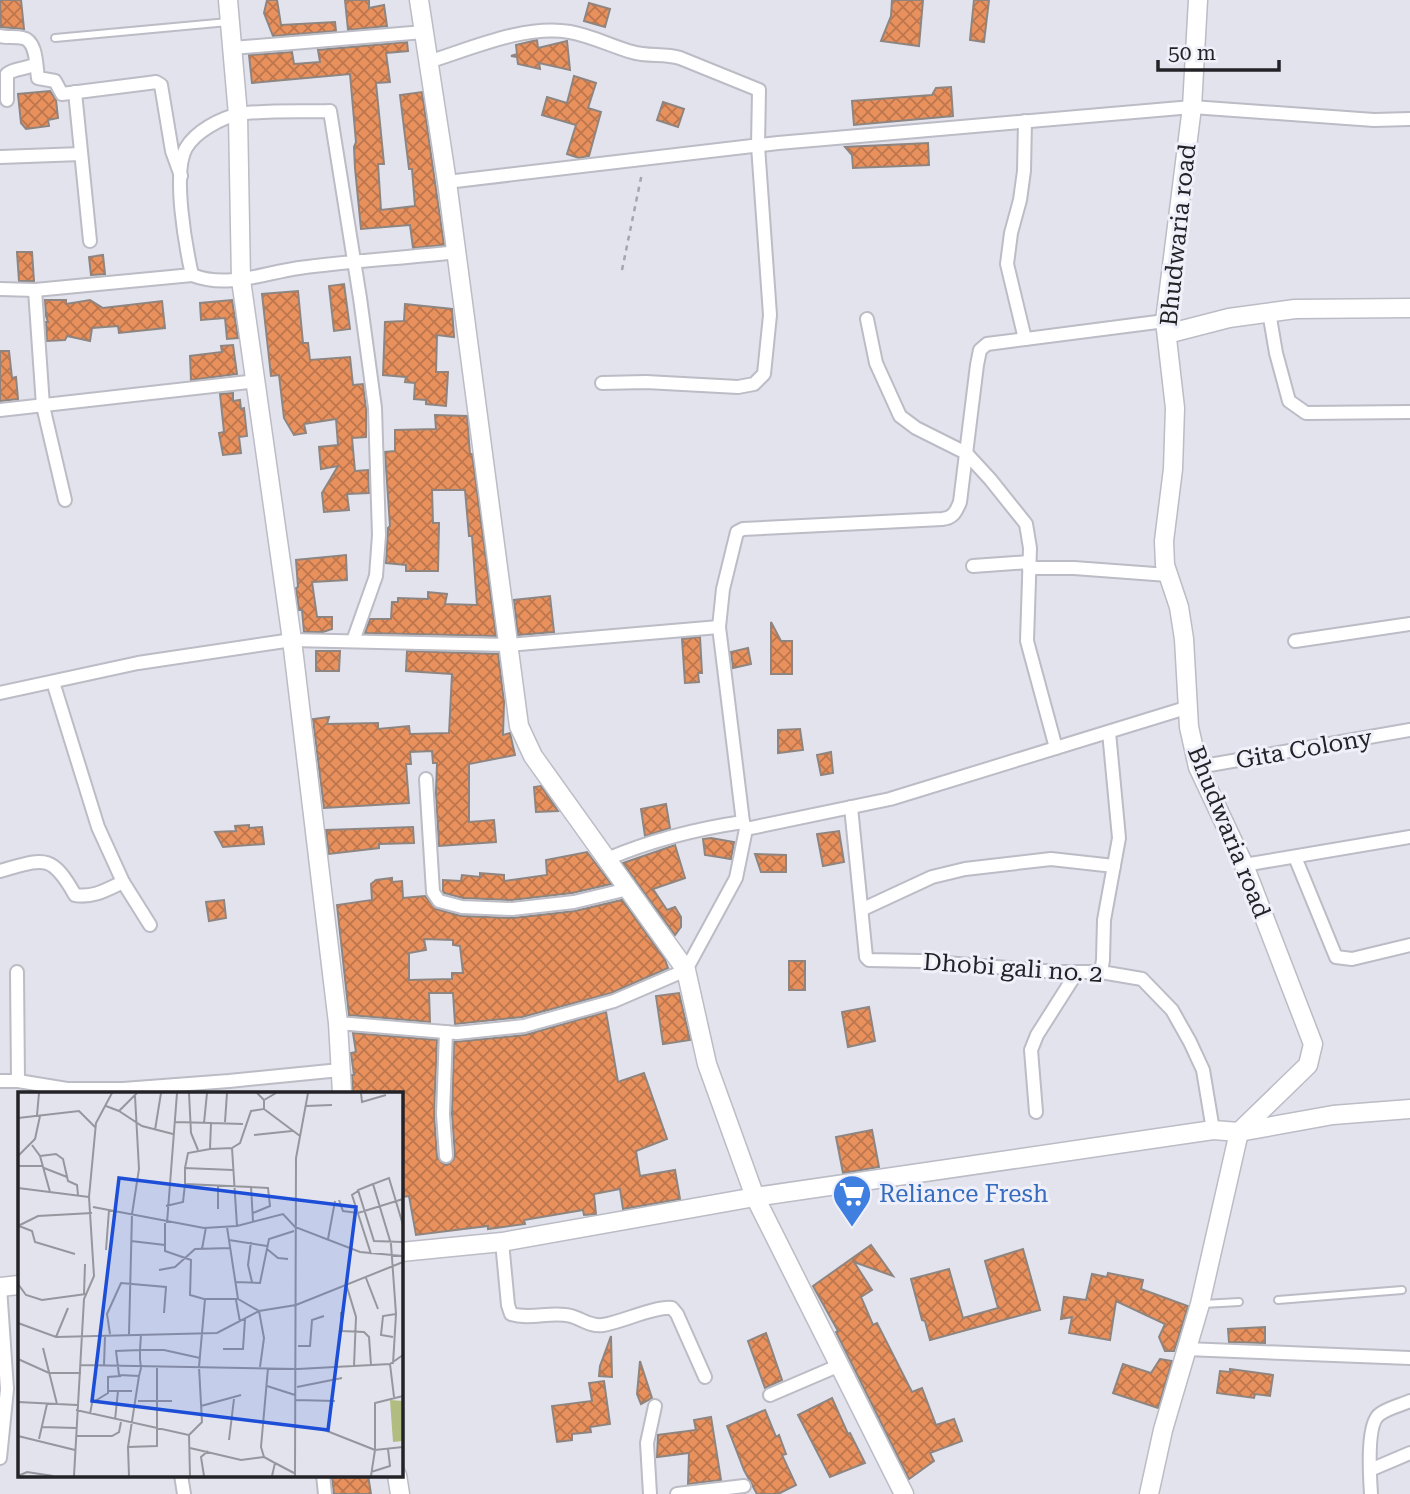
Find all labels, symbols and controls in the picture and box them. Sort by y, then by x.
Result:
scale bar [1158,28,1279,72]
text: 50 m [1168,41,1216,65]
street label: Bhudwaria road [1155,143,1201,327]
street label: Gita Colony [1234,723,1375,775]
street label: Bhudwaria road [1182,742,1276,922]
street label: Dhobi gali no. 2 [922,948,1104,988]
inset map [18,1092,402,1476]
supermarket icon: Reliance Fresh [831,1173,873,1228]
place label: Reliance Fresh [879,1180,1048,1208]

